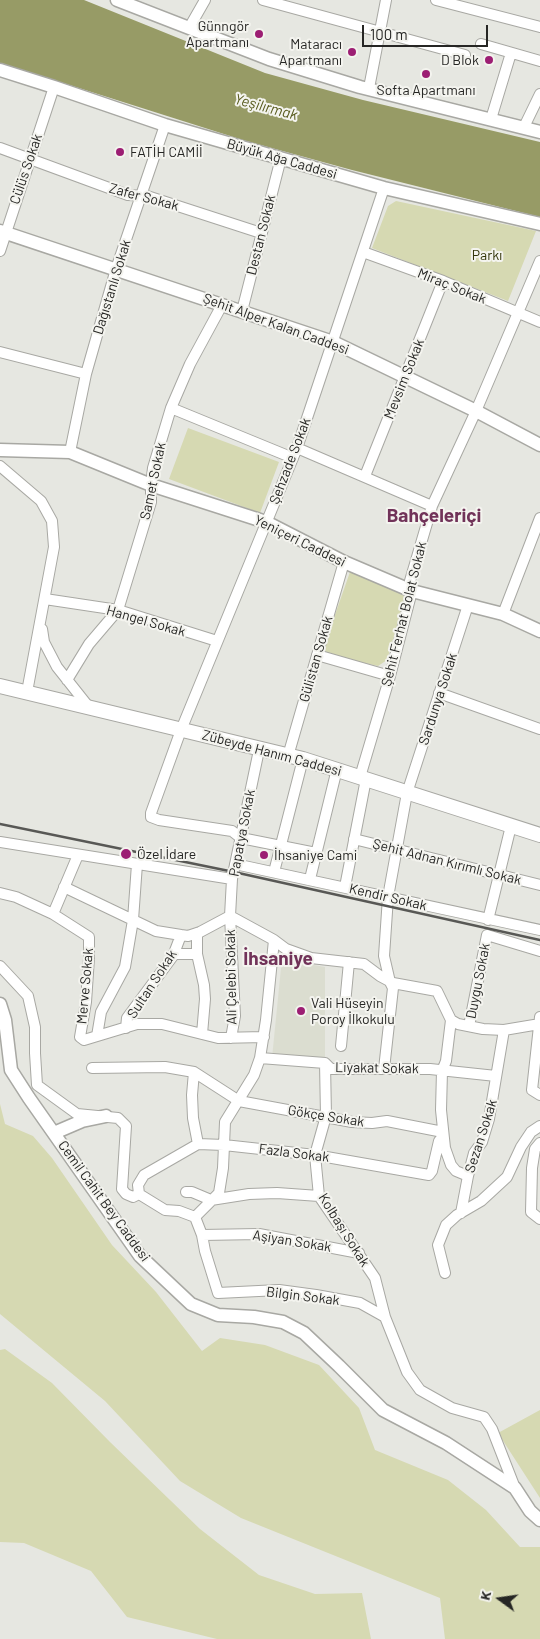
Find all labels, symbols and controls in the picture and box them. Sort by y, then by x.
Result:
scale bar [365,15,491,47]
place label: Günngör Apartmanı [186,18,249,50]
text: 100 m [370,25,408,43]
marker: Günngör Apartmanı [253,28,265,40]
place label: Mataracı Apartmanı [279,36,342,68]
marker: Mataracı Apartmanı [346,46,358,58]
place label: D Blok [441,52,479,68]
marker: D Blok [483,54,495,66]
marker: Softa Apartmanı [420,68,432,80]
place label: Softa Apartmanı [377,82,475,98]
water label: Yeşilırmak [232,90,300,124]
street label: Cülüs Sokak [6,132,46,206]
street label: Büyük Ağa Caddesi [225,135,339,183]
place label: FATİH CAMİİ [130,144,203,160]
marker: FATİH CAMİİ [114,146,126,158]
street label: Zafer Sokak [107,180,181,214]
street label: Destan Sokak [243,193,279,277]
street label: Dağıstanlı Sokak [90,237,134,337]
park label: Parkı [472,247,502,263]
street label: Miraç Sokak [415,265,489,307]
street label: Şehit Alper Kalan Caddesi [201,290,351,358]
street label: Mevsim Sokak [380,336,428,422]
street label: Şehzade Sokak [266,415,314,507]
street label: Samet Sokak [137,441,169,521]
district label: Bahçeleriçi [387,505,481,527]
street label: Yeniçeri Caddesi [251,511,349,571]
street label: Şehit Ferhat Bolat Sokak [378,540,430,688]
street label: Hangel Sokak [104,602,188,640]
street label: Gülistan Sokak [296,614,336,704]
street label: Sardunya Sokak [415,651,461,747]
street label: Zübeyde Hanım Caddesi [200,726,344,780]
street label: Papatya Sokak [225,788,259,878]
street label: Şehit Adnan Kırımlı Sokak [371,835,523,889]
place label: Özel İdare [137,846,196,862]
marker: Özel İdare [119,847,133,861]
place label: İhsaniye Cami [274,847,357,863]
marker: İhsaniye Cami [258,849,270,861]
street label: Kendir Sokak [348,880,428,914]
street label: Ali Çelebi Sokak [222,929,240,1025]
street label: Duygu Sokak [462,942,494,1020]
street label: Merve Sokak [73,947,97,1025]
street label: Sultan Sokak [124,947,180,1021]
district label: İhsaniye [243,948,313,970]
place label: Vali Hüseyin Poroy İlkokulu [311,995,395,1028]
marker: Vali Hüseyin Poroy İlkokulu [295,1005,307,1017]
street label: Liyakat Sokak [335,1059,419,1077]
street label: Sezan Sokak [461,1097,501,1175]
street label: Gökçe Sokak [287,1102,365,1130]
street label: Cemil Cahit Bey Caddesi [54,1137,154,1265]
street label: Fazla Sokak [258,1140,330,1166]
street label: Kolbaşı Sokak [315,1190,373,1270]
street label: Aşiyan Sokak [251,1226,333,1256]
street label: Bilgin Sokak [265,1283,341,1309]
north arrow [475,1574,525,1624]
text: K [476,1589,494,1602]

